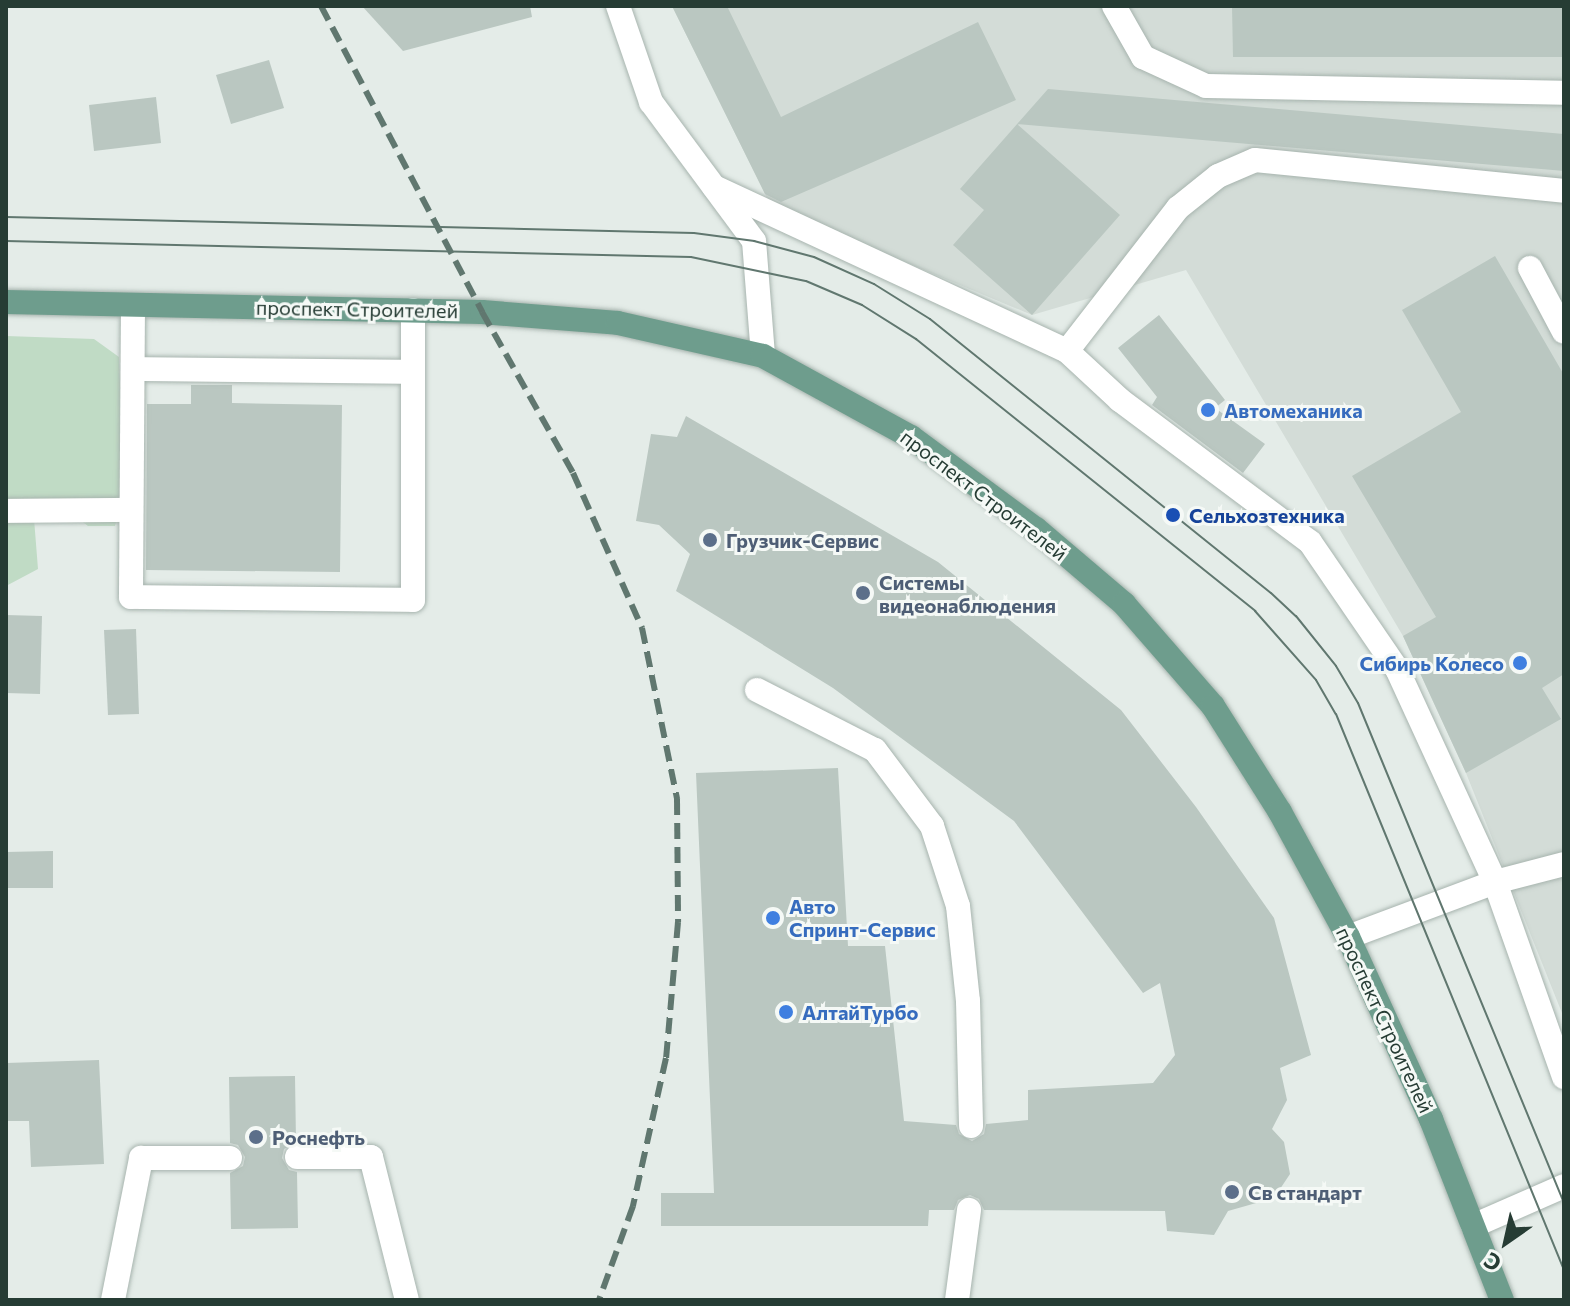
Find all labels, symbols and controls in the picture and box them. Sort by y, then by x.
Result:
street label: проспект Строителей [256,295,458,323]
place label: Автомеханика [1224,398,1363,422]
marker: Автомеханика [1199,401,1217,419]
street label: проспект Строителей [896,425,1072,565]
place label: Сельхозтехника [1189,503,1345,527]
marker: Сельхозтехника [1164,506,1182,524]
place label: Грузчик-Сервис [726,528,879,552]
marker: Грузчик-Сервис [701,531,719,549]
place label: Системы видеонаблюдения [879,570,1056,617]
marker: Системы видеонаблюдения [854,584,872,602]
place label: Сибирь Колесо [1360,651,1504,675]
marker: Сибирь Колесо [1511,654,1529,672]
place label: Авто Спринт-Сервис [789,894,936,941]
marker: Авто Спринт-Сервис [764,909,782,927]
street label: проспект Строителей [1331,923,1439,1117]
place label: АлтайТурбо [802,1000,919,1024]
marker: АлтайТурбо [777,1003,795,1021]
place label: Роснефть [272,1125,365,1149]
marker: Роснефть [247,1128,265,1146]
place label: Св стандарт [1248,1180,1362,1204]
marker: Св стандарт [1223,1183,1241,1201]
north arrow [1466,1202,1546,1282]
text: С [1479,1247,1506,1278]

